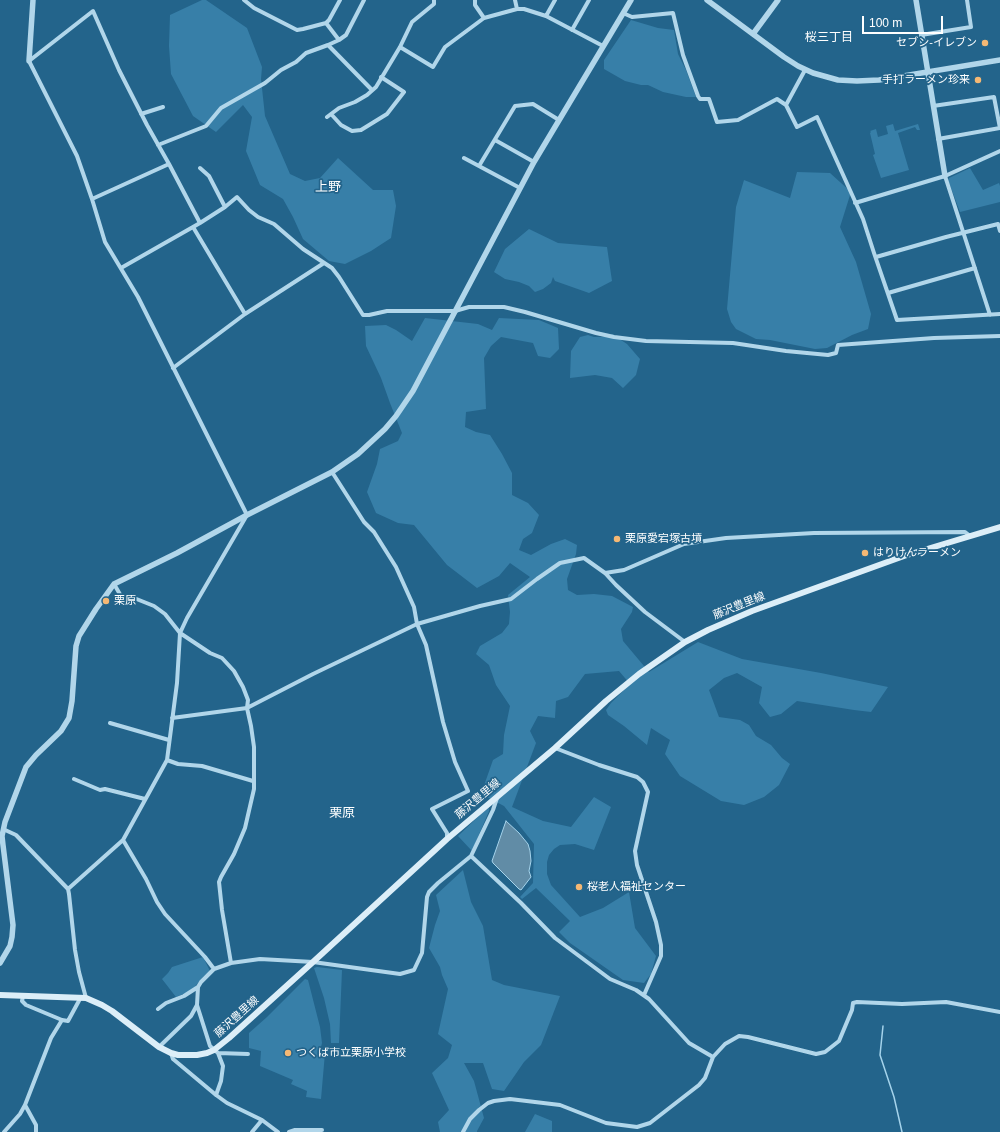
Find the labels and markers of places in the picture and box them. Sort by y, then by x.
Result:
place label: セブン-イレブン [896,36,977,50]
marker: セブン-イレブン [980,38,990,48]
place label: 手打ラーメン珍来 [882,73,970,87]
marker: 手打ラーメン珍来 [973,75,983,85]
place label: 栗原愛宕塚古墳 [625,532,702,546]
marker: 栗原愛宕塚古墳 [612,534,622,544]
place label: はりけんラーメン [873,546,961,560]
marker: はりけんラーメン [860,548,870,558]
place label: 栗原 [114,594,136,608]
marker: 栗原 [101,596,111,606]
place label: 桜老人福祉センター [587,880,686,894]
marker: 桜老人福祉センター [574,882,584,892]
place label: つくば市立栗原小学校 [296,1046,406,1060]
marker: つくば市立栗原小学校 [283,1048,293,1058]

